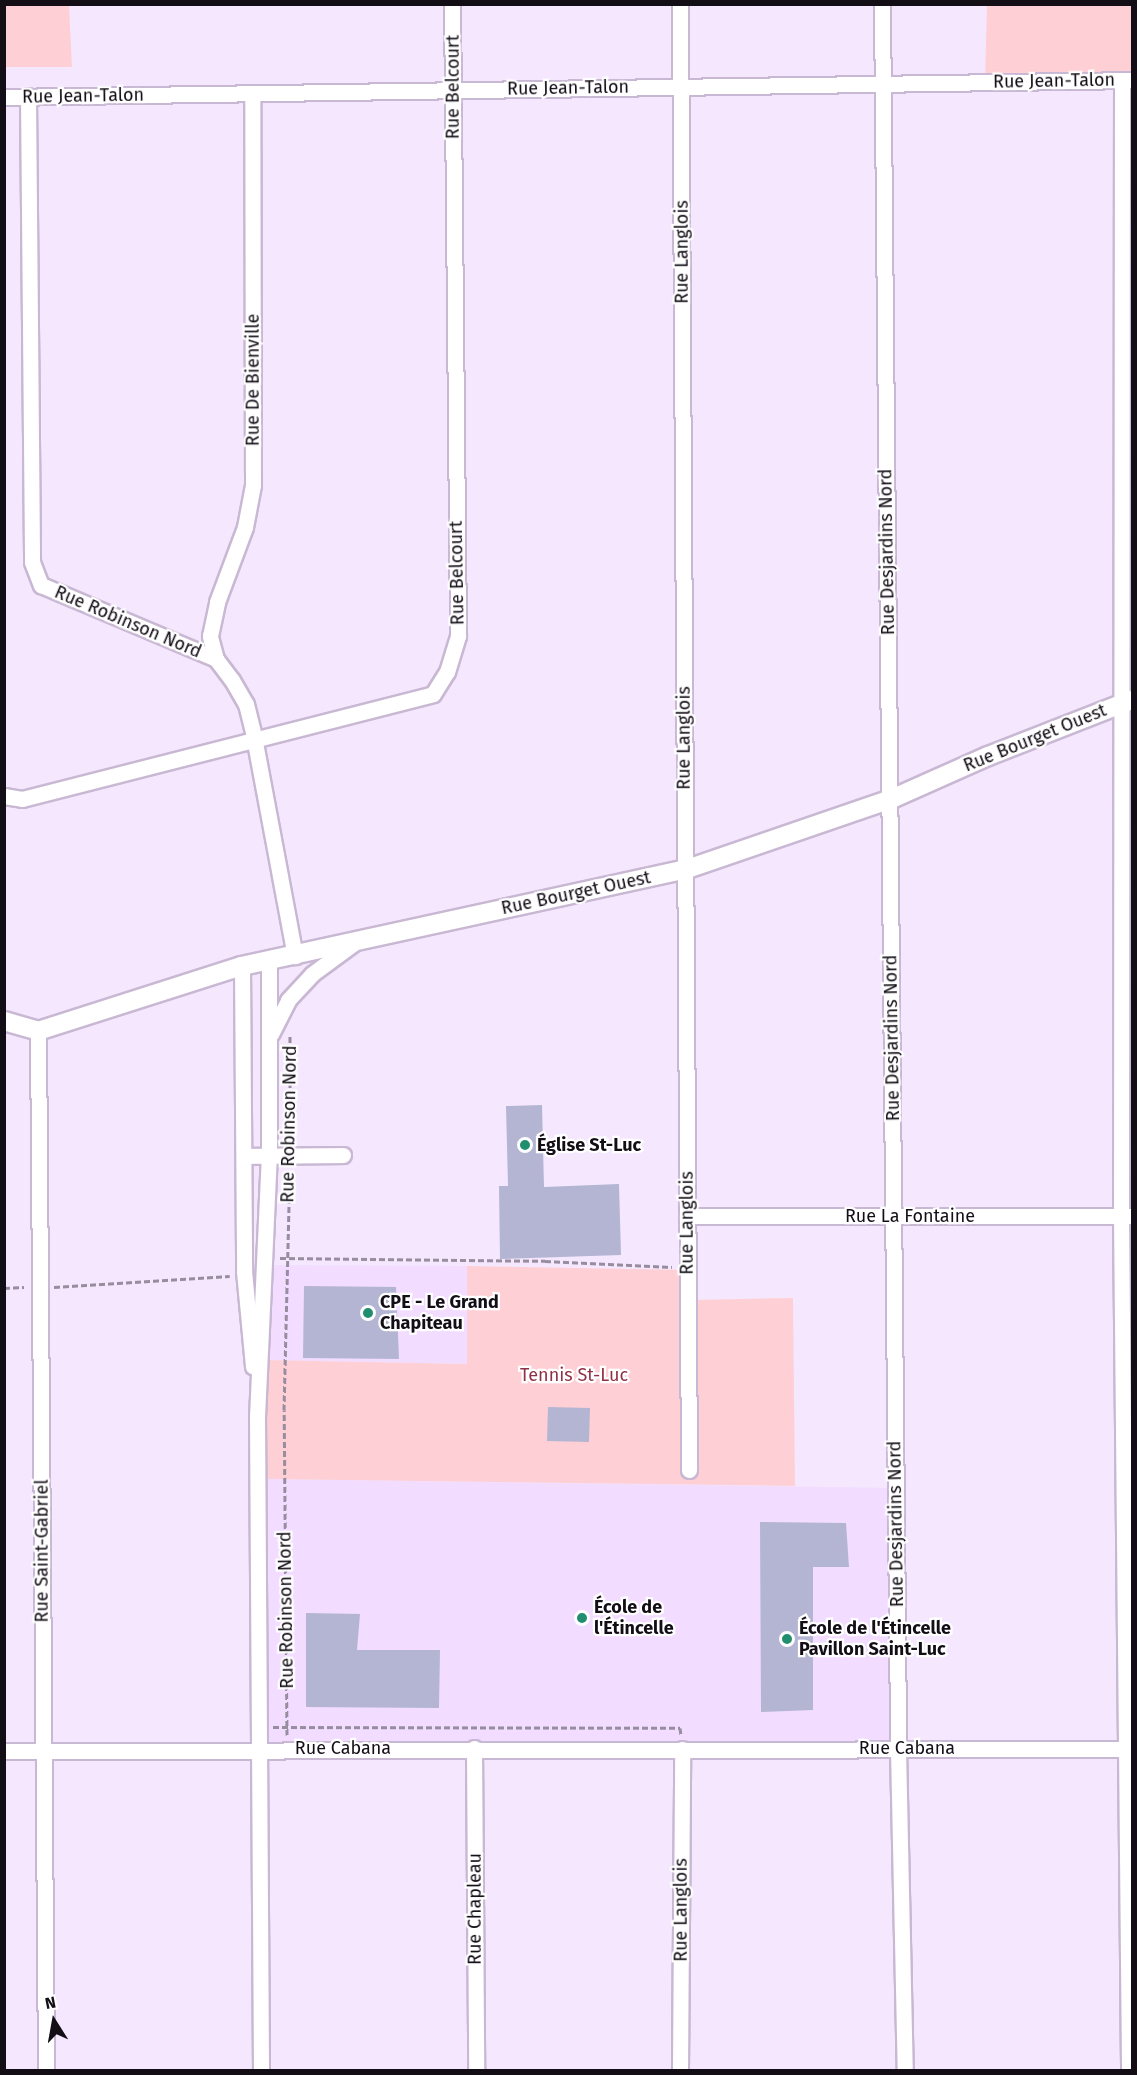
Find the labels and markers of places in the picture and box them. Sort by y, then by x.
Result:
place label: Église St-Luc [537,1134,641,1156]
marker: Église St-Luc [518,1138,532,1152]
place label: CPE - Le Grand Chapiteau [380,1292,499,1334]
marker: CPE - Le Grand Chapiteau [361,1306,375,1320]
place label: École de l'Étincelle [594,1597,674,1640]
marker: École de l'Étincelle [575,1611,589,1625]
place label: École de l'Étincelle Pavillon Saint-Luc [799,1618,951,1660]
marker: École de l'Étincelle Pavillon Saint-Luc [780,1632,794,1646]

